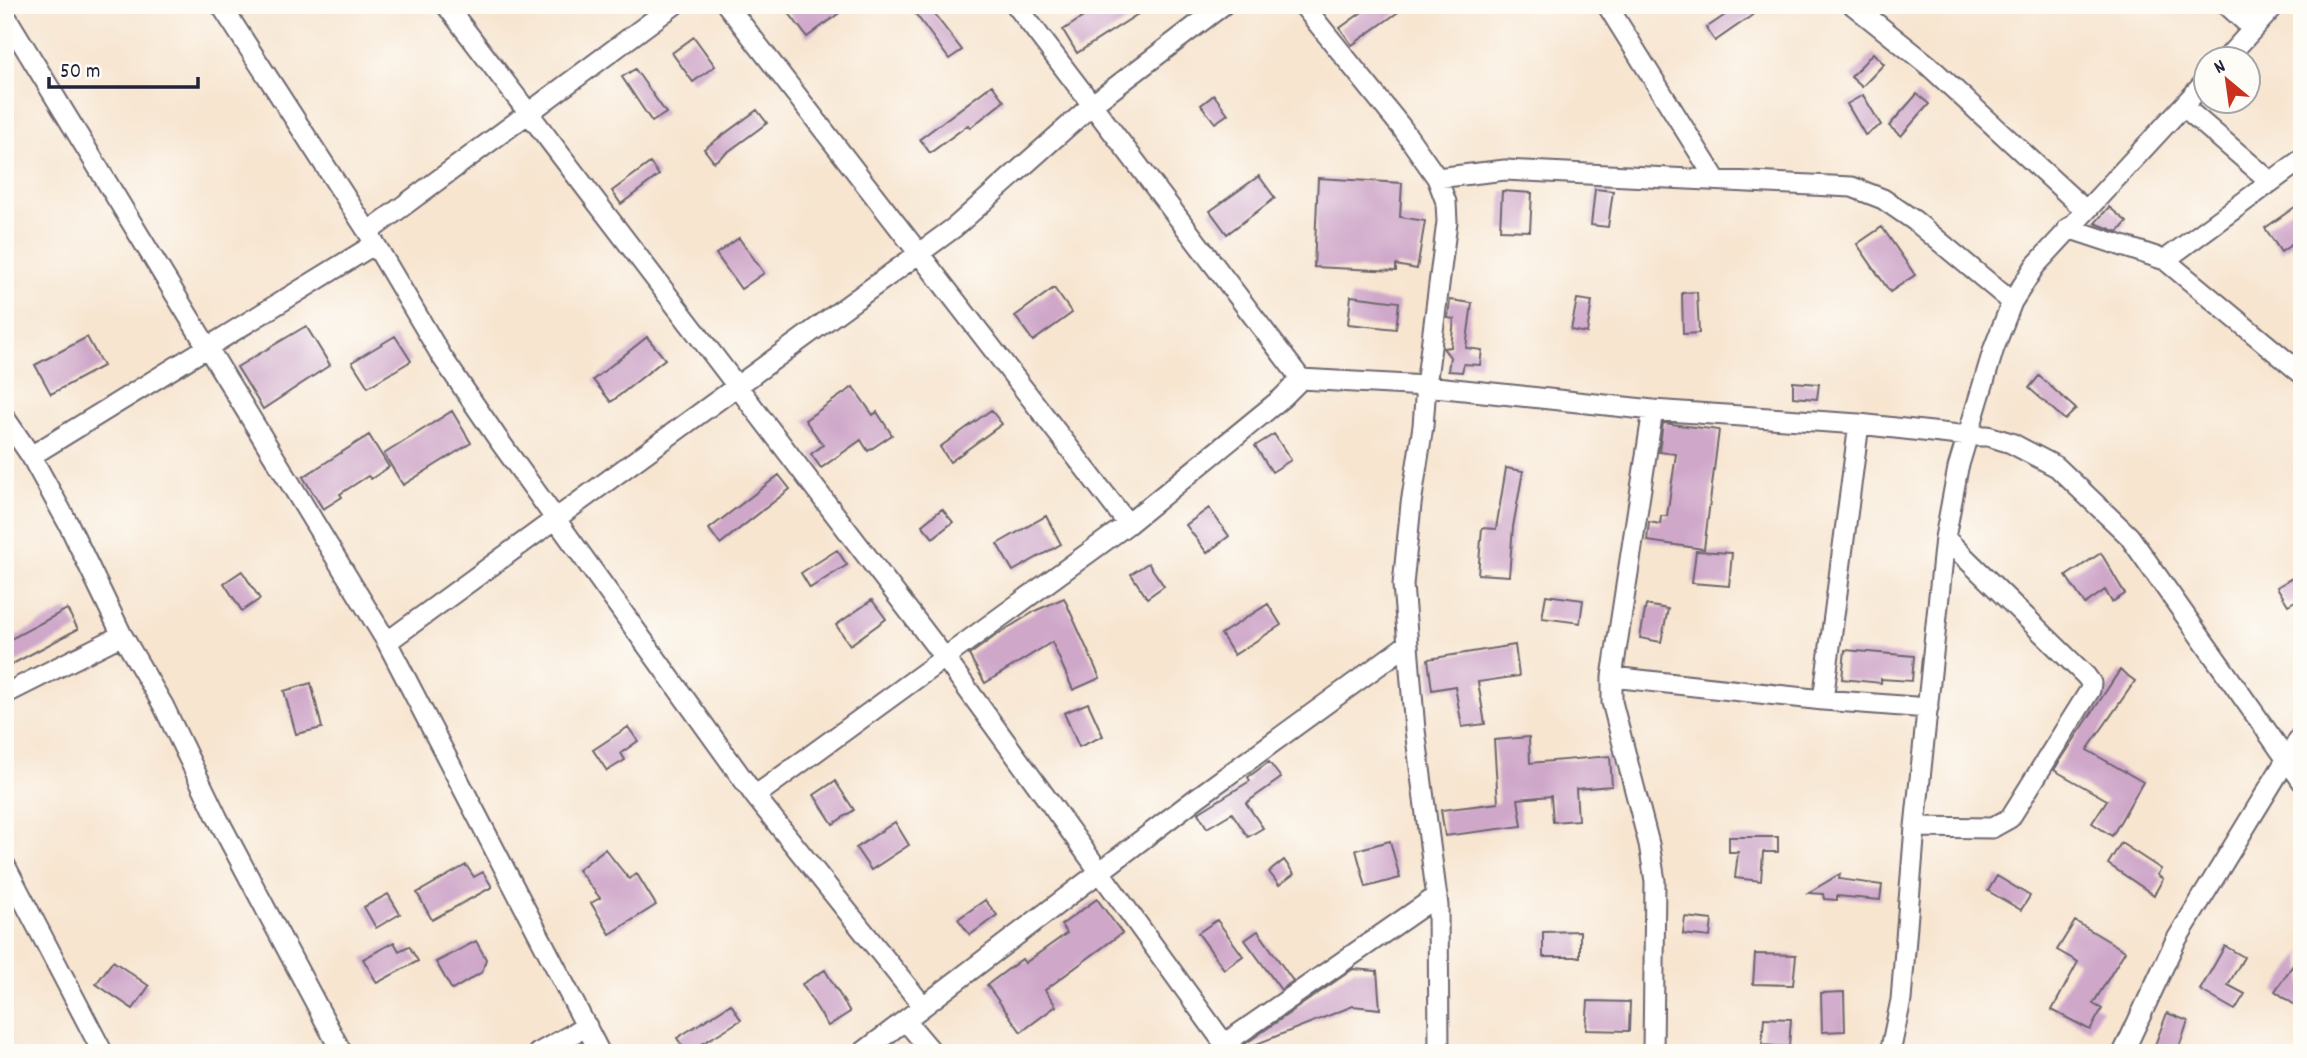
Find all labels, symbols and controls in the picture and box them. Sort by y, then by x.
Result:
scale bar [49,46,198,90]
north arrow [2192,46,2262,116]
text: N [2210,54,2231,82]
text: 50 m [60,58,100,88]

